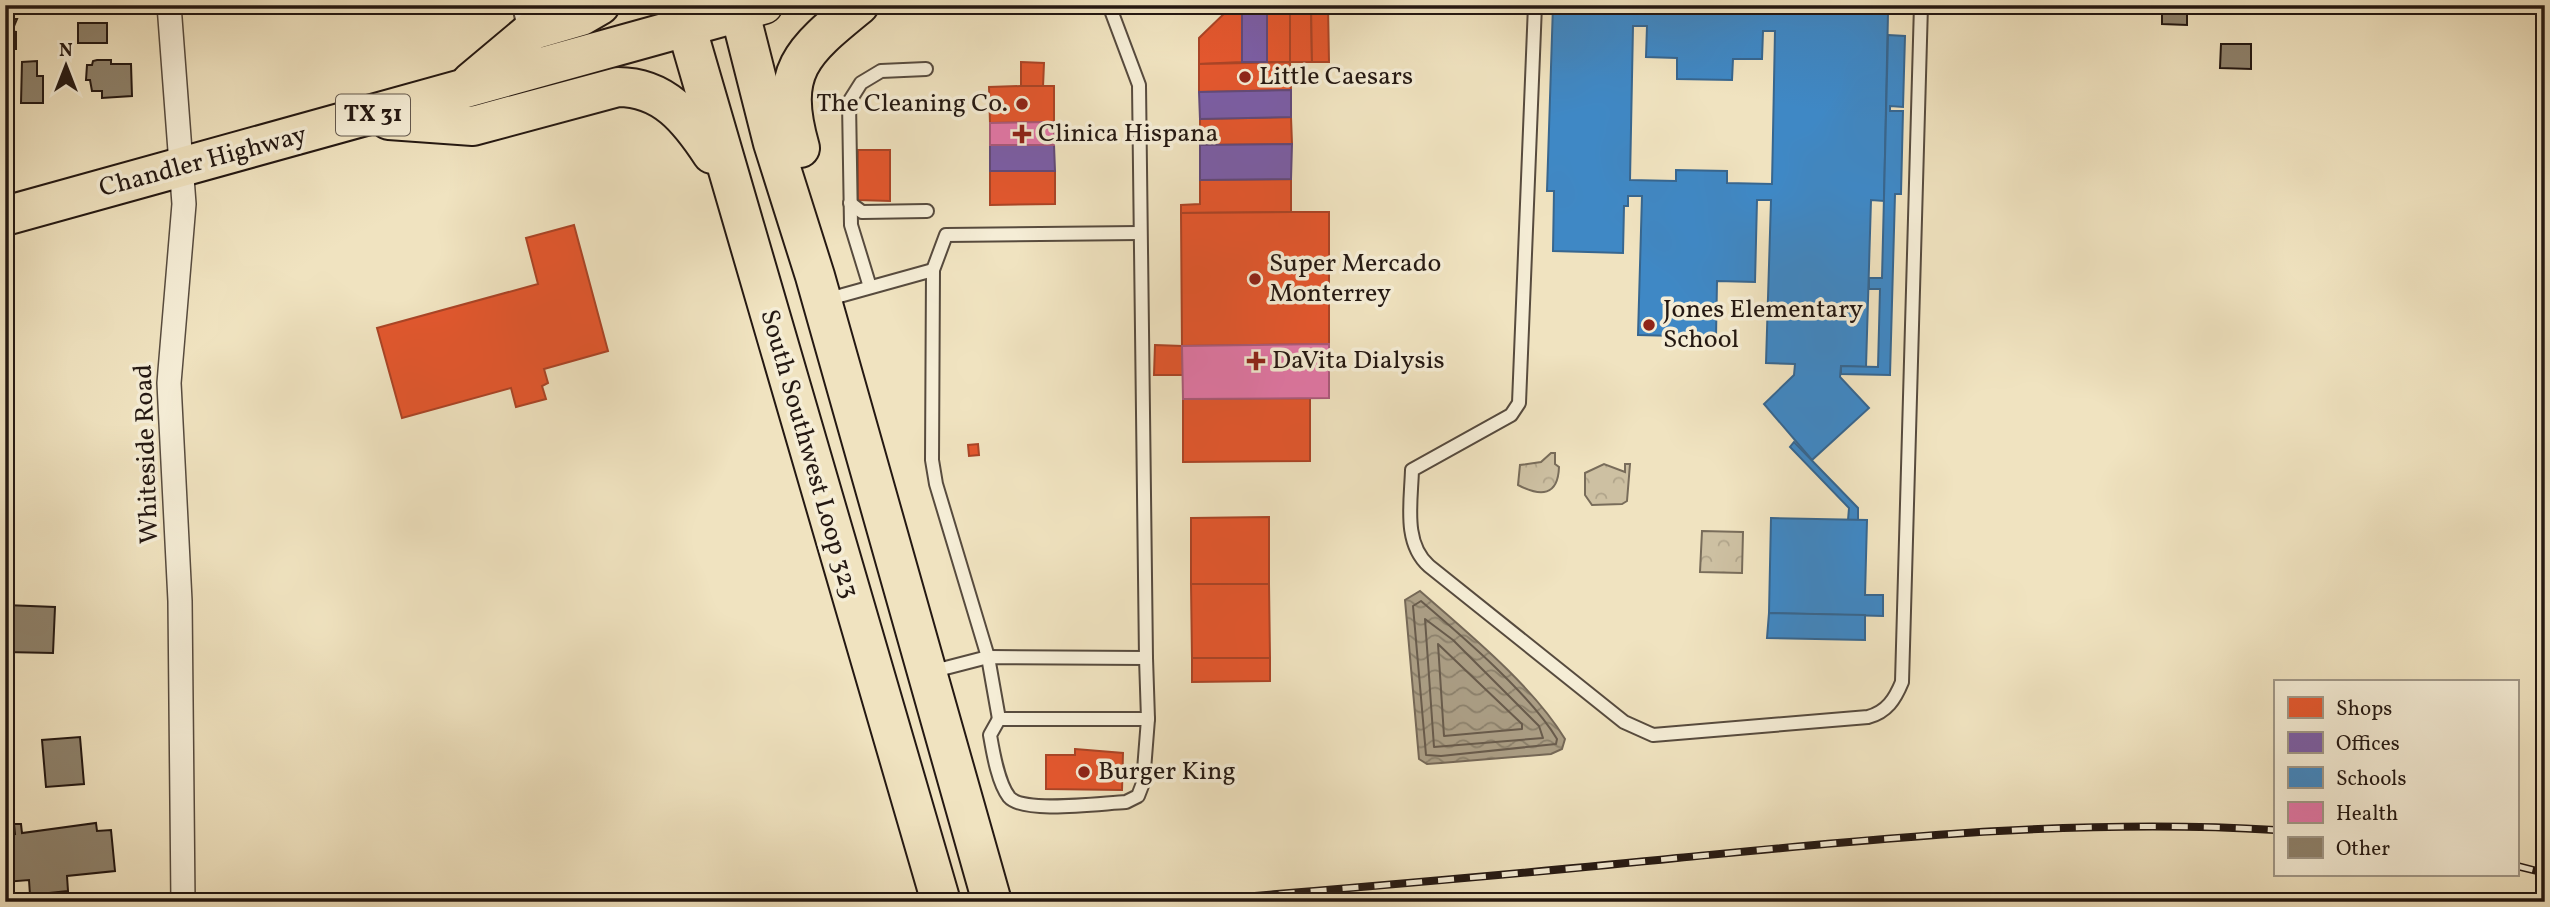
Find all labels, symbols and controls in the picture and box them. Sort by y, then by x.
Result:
north arrow [32,32,102,102]
text: N [59,38,73,64]
place label: Little Caesars [1259,59,1413,95]
marker: Little Caesars [1237,69,1253,85]
place label: The Cleaning Co. [816,86,1008,122]
road number: TX 31 [336,94,410,135]
marker: The Cleaning Co. [1014,96,1030,112]
place label: Clinica Hispana [1038,116,1219,152]
street label: Chandler Highway [95,117,311,207]
marker: Clinica Hispana [1012,124,1032,144]
place label: Super Mercado Monterrey [1269,246,1441,312]
marker: Super Mercado Monterrey [1247,271,1263,287]
place label: Jones Elementary School [1663,292,1863,358]
street label: South Southwest Loop 323 [750,305,868,603]
marker: Jones Elementary School [1641,317,1657,333]
place label: DaVita Dialysis [1272,343,1445,379]
marker: DaVita Dialysis [1246,351,1266,371]
street label: Whiteside Road [126,363,168,545]
legend [2274,680,2518,876]
text: Shops [2336,695,2392,724]
text: Offices [2336,730,2400,759]
place label: Burger King [1098,754,1236,790]
marker: Burger King [1076,764,1092,780]
text: Schools [2336,765,2406,794]
text: Health [2336,800,2398,829]
text: Other [2336,835,2390,864]

